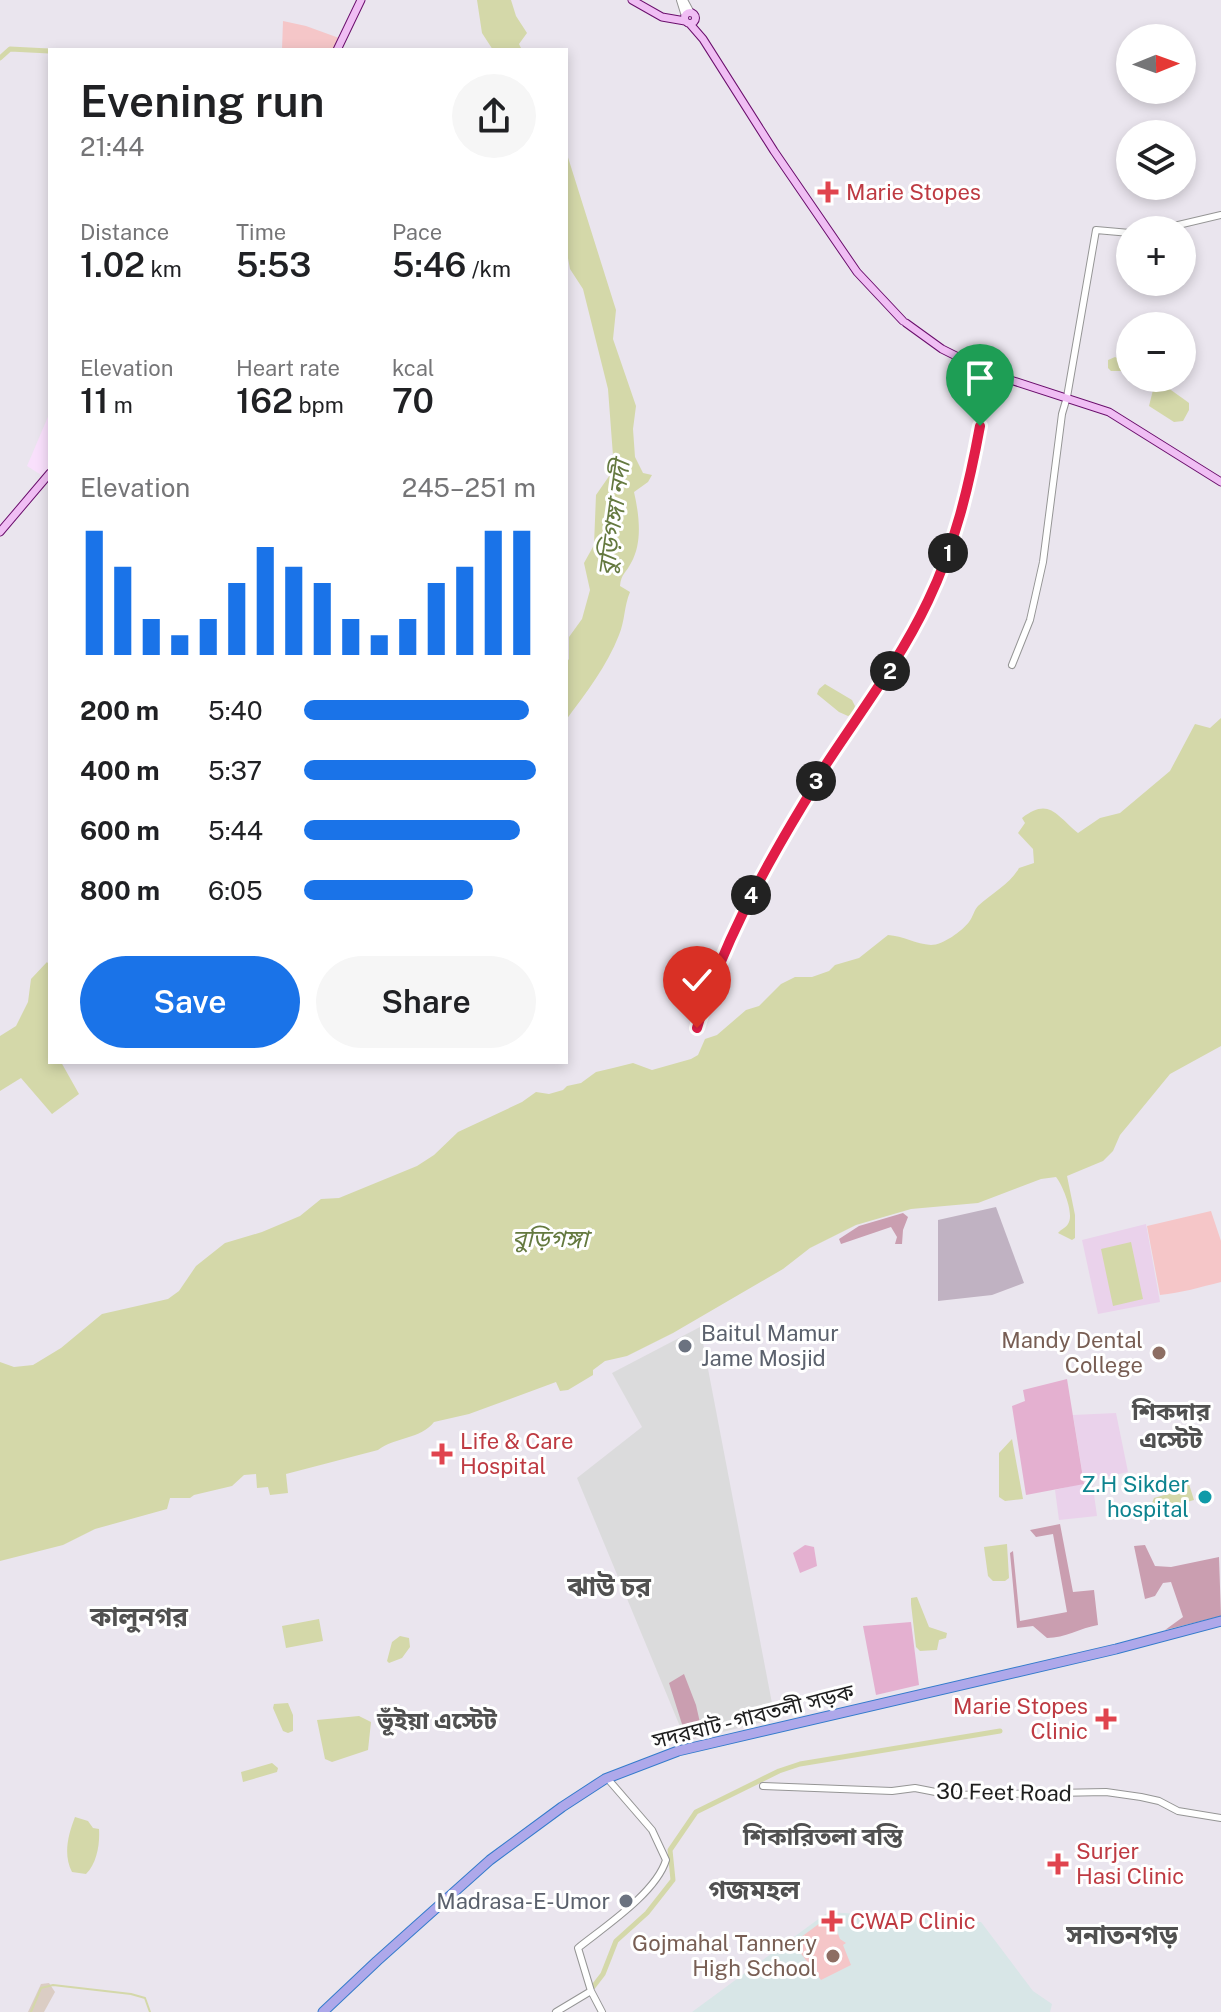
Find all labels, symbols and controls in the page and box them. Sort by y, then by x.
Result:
north arrow [1116,24,1196,104]
map controls [1116,24,1196,392]
button: share [452,74,536,158]
text: Evening run [80,75,325,127]
button: layers [1116,120,1196,200]
text: 21:44 [80,131,144,162]
place label: Marie Stopes [846,179,981,205]
marker: Marie Stopes [817,181,839,203]
button: + [1116,216,1196,296]
text: Distance [80,219,169,245]
text: Time [236,219,286,245]
text: Pace [392,219,442,245]
text: 1.02 [80,245,145,285]
text: 5:53 [236,245,311,285]
text: 5:46 [392,245,466,285]
text: km [145,256,182,282]
text: /km [466,256,511,282]
button: − [1116,312,1196,392]
pin [946,344,1014,426]
text: Elevation [80,355,173,381]
text: Heart rate [236,355,340,381]
text: kcal [392,355,434,381]
icon: arrive [958,356,1002,400]
text: 11 [80,381,108,421]
text: 162 [236,381,293,421]
text: 70 [392,381,434,421]
text: m [108,392,133,418]
text: bpm [293,392,344,418]
water label: বুড়িগঙ্গা নদী [591,454,637,578]
text: Elevation [80,472,190,503]
text: 245–251 m [402,472,536,503]
pin: 1 [928,533,968,573]
text: 1 [943,540,953,566]
pin: 2 [870,651,910,691]
text: 2 [883,658,897,684]
text: 200 m [80,695,159,726]
text: 5:40 [208,695,263,726]
text: 400 m [80,755,160,786]
text: 5:37 [208,755,262,786]
pin: 3 [796,761,836,801]
text: 3 [809,768,823,794]
text: 600 m [80,815,160,846]
text: 5:44 [208,815,263,846]
text: 800 m [80,875,160,906]
text: 6:05 [208,875,263,906]
pin: 4 [731,875,771,915]
text: 4 [744,882,758,908]
pin [663,946,731,1028]
button: Save [80,956,300,1048]
button: Share [316,956,536,1048]
icon: check [675,958,719,1002]
water label: বুড়িগঙ্গা [512,1224,593,1253]
place label: Baitul Mamur Jame Mosjid [701,1320,839,1371]
place label: Mandy Dental College [1001,1327,1143,1378]
marker: Baitul Mamur Jame Mosjid [676,1337,694,1355]
marker: Mandy Dental College [1150,1344,1168,1362]
district label: শিকদার এস্টেট [1131,1397,1211,1453]
place label: Life & Care Hospital [460,1428,573,1479]
marker: Life & Care Hospital [431,1443,453,1465]
place label: Z.H Sikder hospital [1081,1471,1189,1522]
marker: Z.H Sikder hospital [1196,1488,1214,1506]
district label: ঝাউ চর [566,1571,651,1602]
district label: কালুনগর [89,1601,188,1634]
street label: সদরঘাট - গাবতলী সড়ক [649,1678,857,1754]
place label: Marie Stopes Clinic [953,1693,1088,1744]
district label: ভূঁইয়া এস্টেট [376,1706,498,1736]
marker: Marie Stopes Clinic [1095,1708,1117,1730]
street label: 30 Feet Road [936,1778,1072,1806]
district label: শিকারিতলা বস্তি [742,1822,904,1850]
place label: Surjer Hasi Clinic [1076,1838,1184,1889]
marker: Surjer Hasi Clinic [1047,1853,1069,1875]
district label: গজমহল [708,1874,800,1905]
place label: Madrasa-E-Umor [436,1888,610,1914]
marker: Madrasa-E-Umor [617,1892,635,1910]
place label: CWAP Clinic [850,1908,976,1934]
marker: CWAP Clinic [821,1910,843,1932]
district label: সনাতনগড় [1065,1919,1178,1950]
place label: Gojmahal Tannery High School [632,1930,817,1981]
marker: Gojmahal Tannery High School [824,1947,842,1965]

